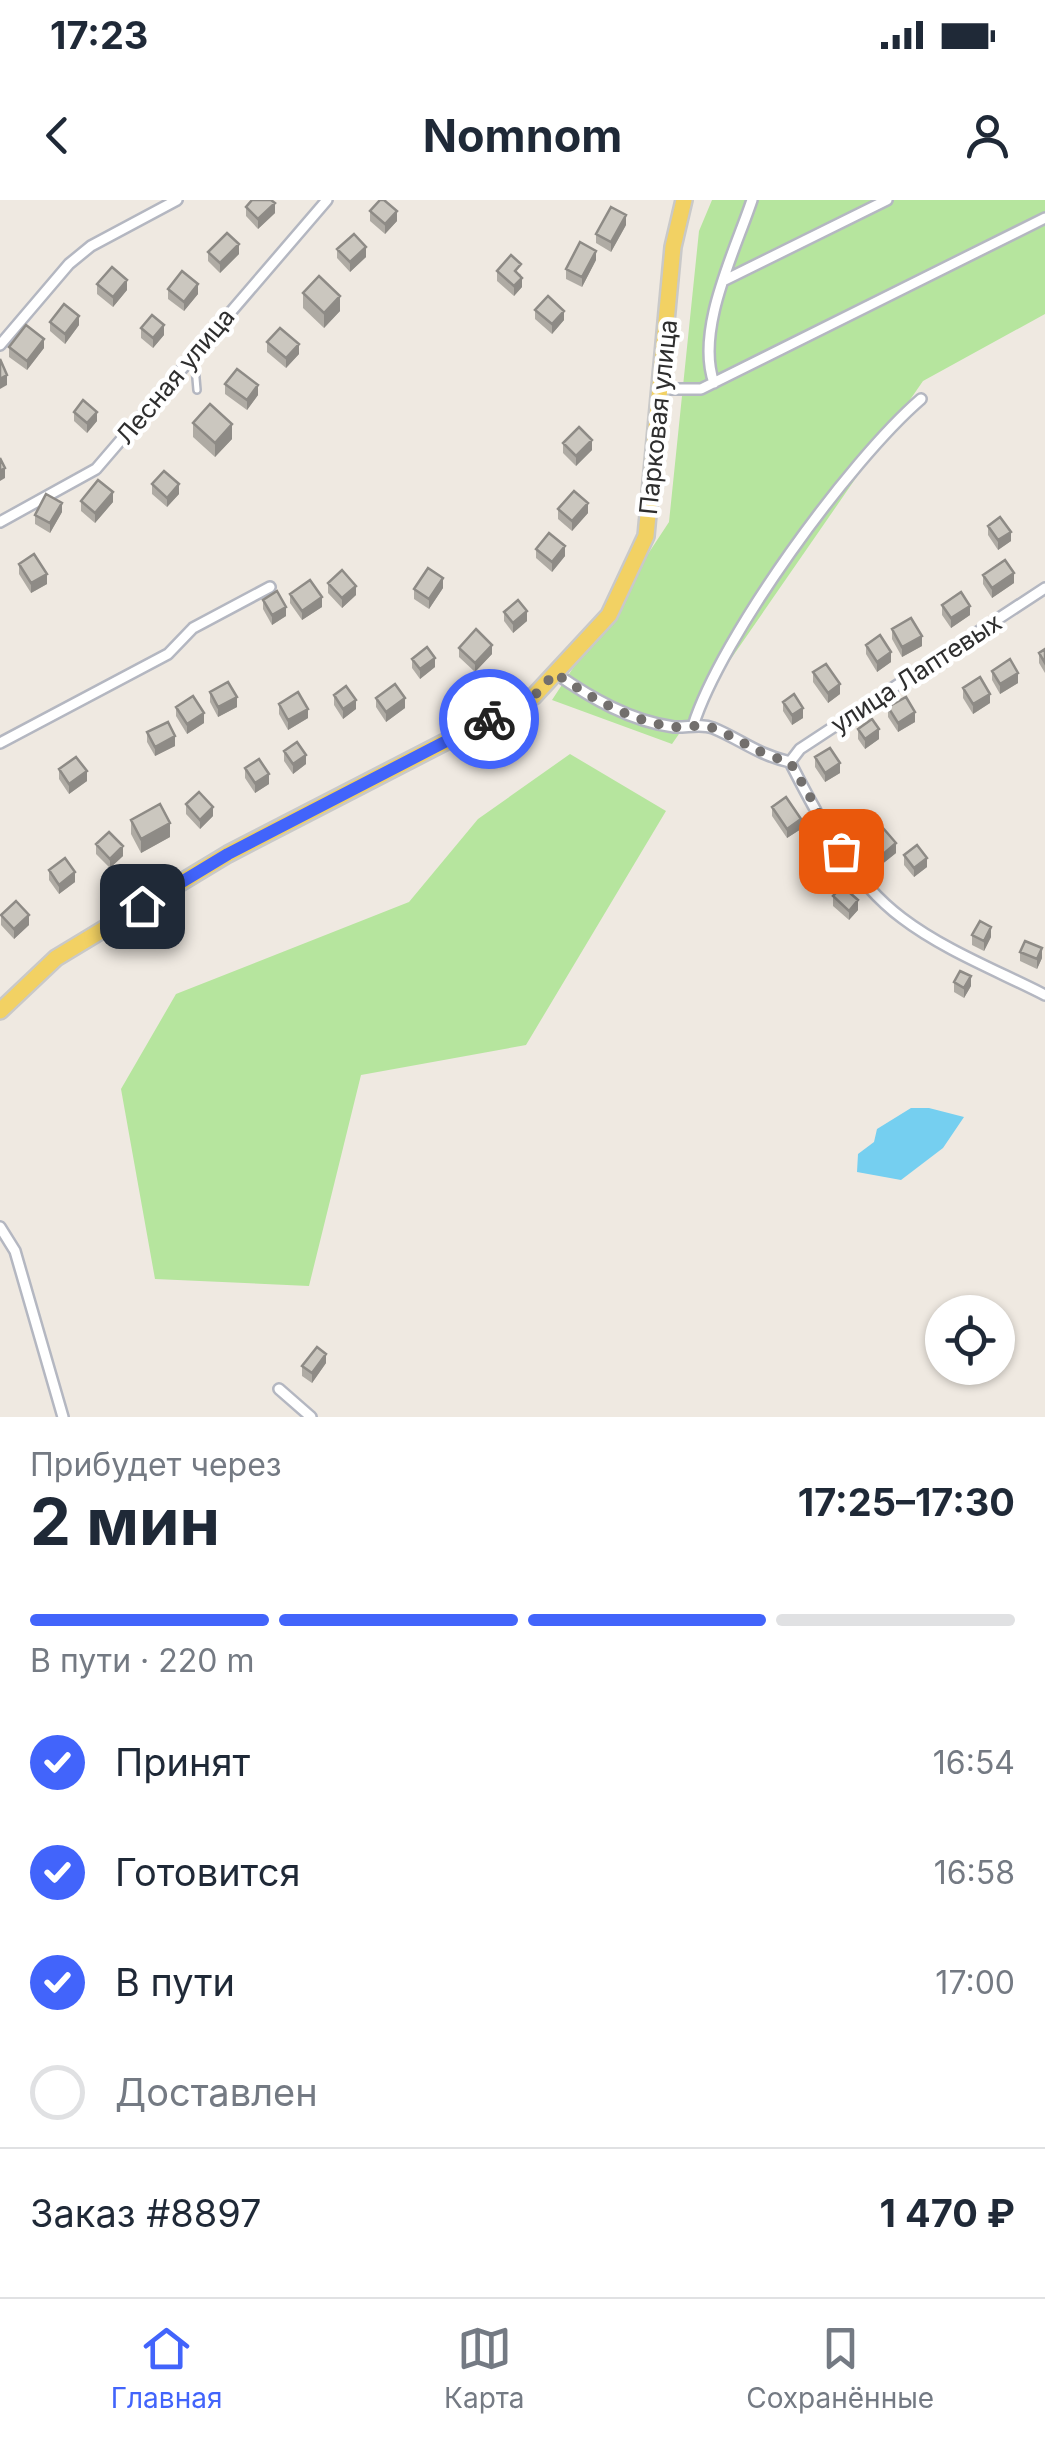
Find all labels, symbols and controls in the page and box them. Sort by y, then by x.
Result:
text: 17:23 [50,12,148,58]
icon: back [30,108,85,163]
text: Nomnom [423,108,622,163]
icon: person [960,108,1015,163]
street label: Лесная улица [109,302,241,450]
street label: Парковая улица [633,318,683,516]
street label: улица Лаптевых [825,607,1007,739]
courier [439,669,539,769]
icon: bike [462,692,517,747]
pin [799,809,884,894]
icon: bag [814,824,869,879]
pin [100,864,185,949]
icon: home [115,879,170,934]
map controls [925,1295,1015,1385]
button: locate [925,1295,1015,1385]
text: Прибудет через [30,1445,282,1484]
text: 17:25–17:30 [798,1479,1015,1525]
text: 2 мин [30,1482,220,1561]
text: В пути · 220 m [30,1641,255,1680]
icon: check [30,1735,85,1790]
text: Принят [115,1739,250,1785]
text: 16:54 [933,1743,1015,1782]
icon: check [30,1845,85,1900]
text: Готовится [115,1849,300,1895]
text: 16:58 [934,1853,1015,1892]
icon: check [30,1955,85,2010]
text: В пути [115,1959,235,2005]
text: 17:00 [935,1963,1015,2002]
text: Доставлен [115,2069,318,2115]
text: Заказ #8897 [30,2190,262,2236]
text: 1 470 ₽ [880,2190,1015,2236]
tab: Главная [111,2321,222,2415]
tab: Карта [444,2321,525,2415]
tab: Сохранённые [746,2321,934,2415]

